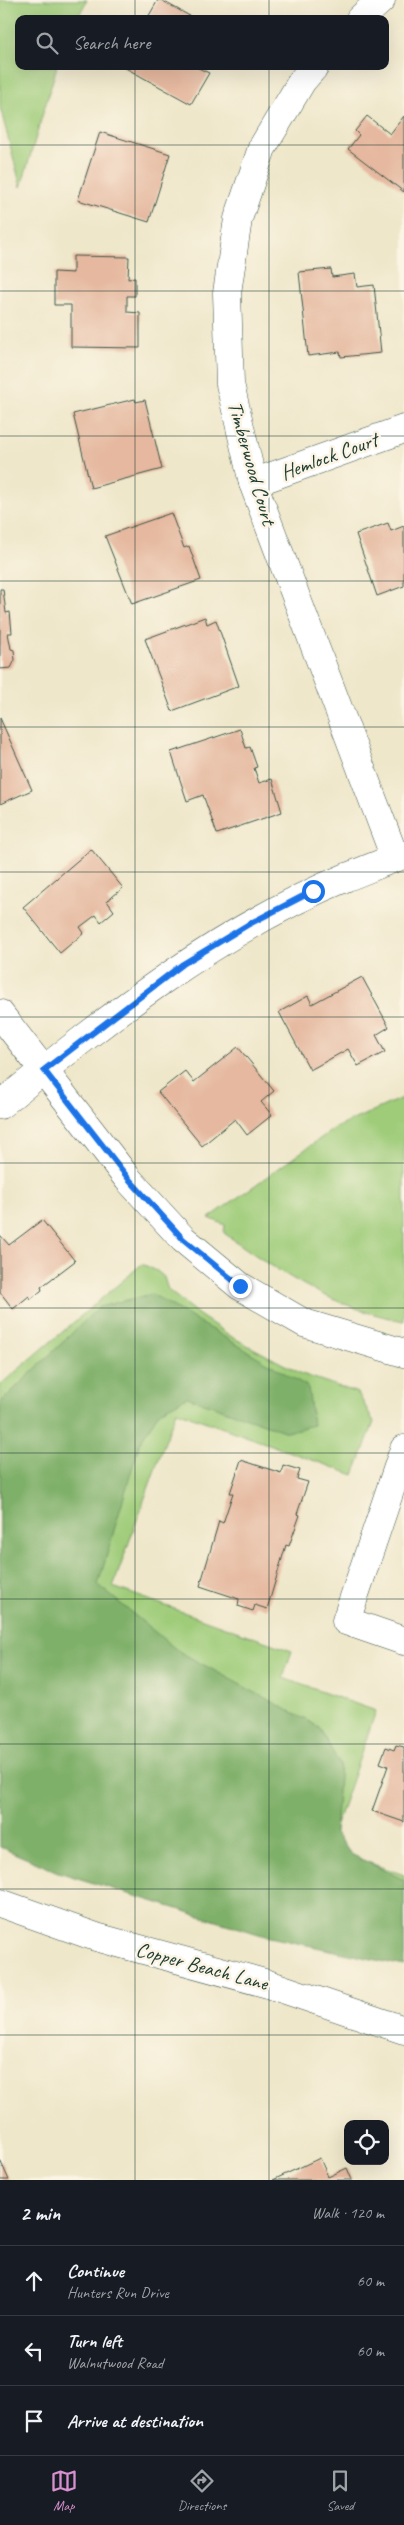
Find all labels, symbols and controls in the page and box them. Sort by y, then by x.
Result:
search box [15,15,389,70]
icon: search [33,29,61,57]
text: Search here [73,31,150,55]
street label: Timberwood Court [222,398,283,530]
street label: Hemlock Court [277,425,384,486]
route start [302,880,325,903]
route end [229,1275,252,1298]
street label: Copper Beach Lane [133,1936,272,1996]
map controls [344,2120,389,2165]
button: locate [344,2120,389,2165]
text: 2 min [20,2200,60,2226]
text: Walk · 120 m [312,2203,384,2223]
text: Continue [67,2259,124,2283]
icon: ahead [20,2267,48,2295]
text: 60 m [357,2271,384,2291]
text: Hunters Run Drive [67,2283,169,2303]
text: Turn left [67,2329,122,2353]
icon: left [20,2337,48,2365]
text: 60 m [357,2341,384,2361]
text: Walnutwood Road [67,2353,163,2373]
icon: arrive [20,2407,48,2435]
text: Arrive at destination [67,2409,203,2433]
tab: Map [50,2467,78,2514]
tab: Directions [178,2467,226,2514]
tab: Saved [326,2467,354,2514]

